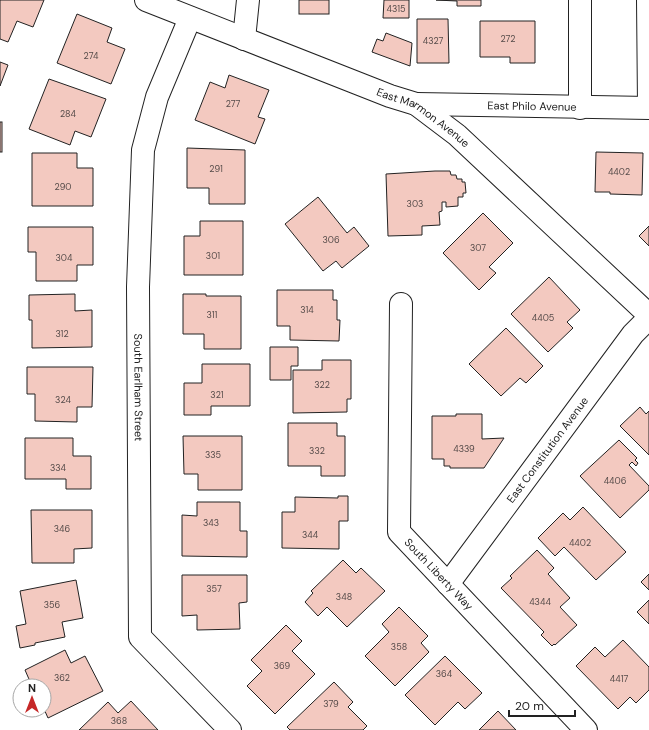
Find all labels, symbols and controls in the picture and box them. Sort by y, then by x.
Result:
house number: 4315 [387,3,405,15]
house number: 272 [501,33,515,45]
house number: 4327 [423,35,444,47]
house number: 274 [84,50,99,62]
street label: East Marmon Avenue [375,84,473,150]
house number: 277 [226,98,241,110]
street label: East Philo Avenue [487,98,577,114]
house number: 284 [60,108,77,120]
house number: 291 [209,163,223,175]
house number: 4402 [608,166,630,178]
house number: 290 [55,181,71,193]
house number: 303 [407,198,423,210]
house number: 306 [322,234,340,246]
house number: 307 [470,242,486,254]
house number: 301 [206,250,220,262]
house number: 304 [56,252,73,264]
house number: 314 [300,304,314,316]
house number: 311 [207,309,218,321]
house number: 4405 [532,312,554,324]
house number: 312 [55,328,69,340]
street label: South Earlham Street [131,334,146,441]
house number: 322 [314,379,330,391]
house number: 321 [210,389,224,401]
house number: 324 [55,394,71,406]
street label: East Constitution Avenue [503,394,591,506]
house number: 4339 [453,443,475,455]
house number: 332 [309,445,325,457]
house number: 335 [205,449,221,461]
house number: 334 [50,462,67,474]
house number: 4406 [604,475,627,487]
house number: 343 [203,517,219,529]
house number: 346 [54,523,71,535]
house number: 344 [302,529,319,541]
street label: South Liberty Way [401,535,476,613]
house number: 4402 [569,537,591,549]
house number: 357 [206,583,222,595]
house number: 348 [336,591,352,603]
house number: 4344 [529,596,551,608]
house number: 356 [44,599,61,611]
house number: 358 [391,641,407,653]
house number: 369 [274,660,291,672]
house number: 364 [436,668,453,680]
house number: 362 [54,672,70,684]
house number: 4417 [610,673,628,685]
north arrow [12,678,52,718]
text: N [28,681,36,695]
scale bar [509,692,575,718]
house number: 379 [323,698,339,710]
text: 20 m [515,698,544,714]
house number: 368 [111,715,127,727]

